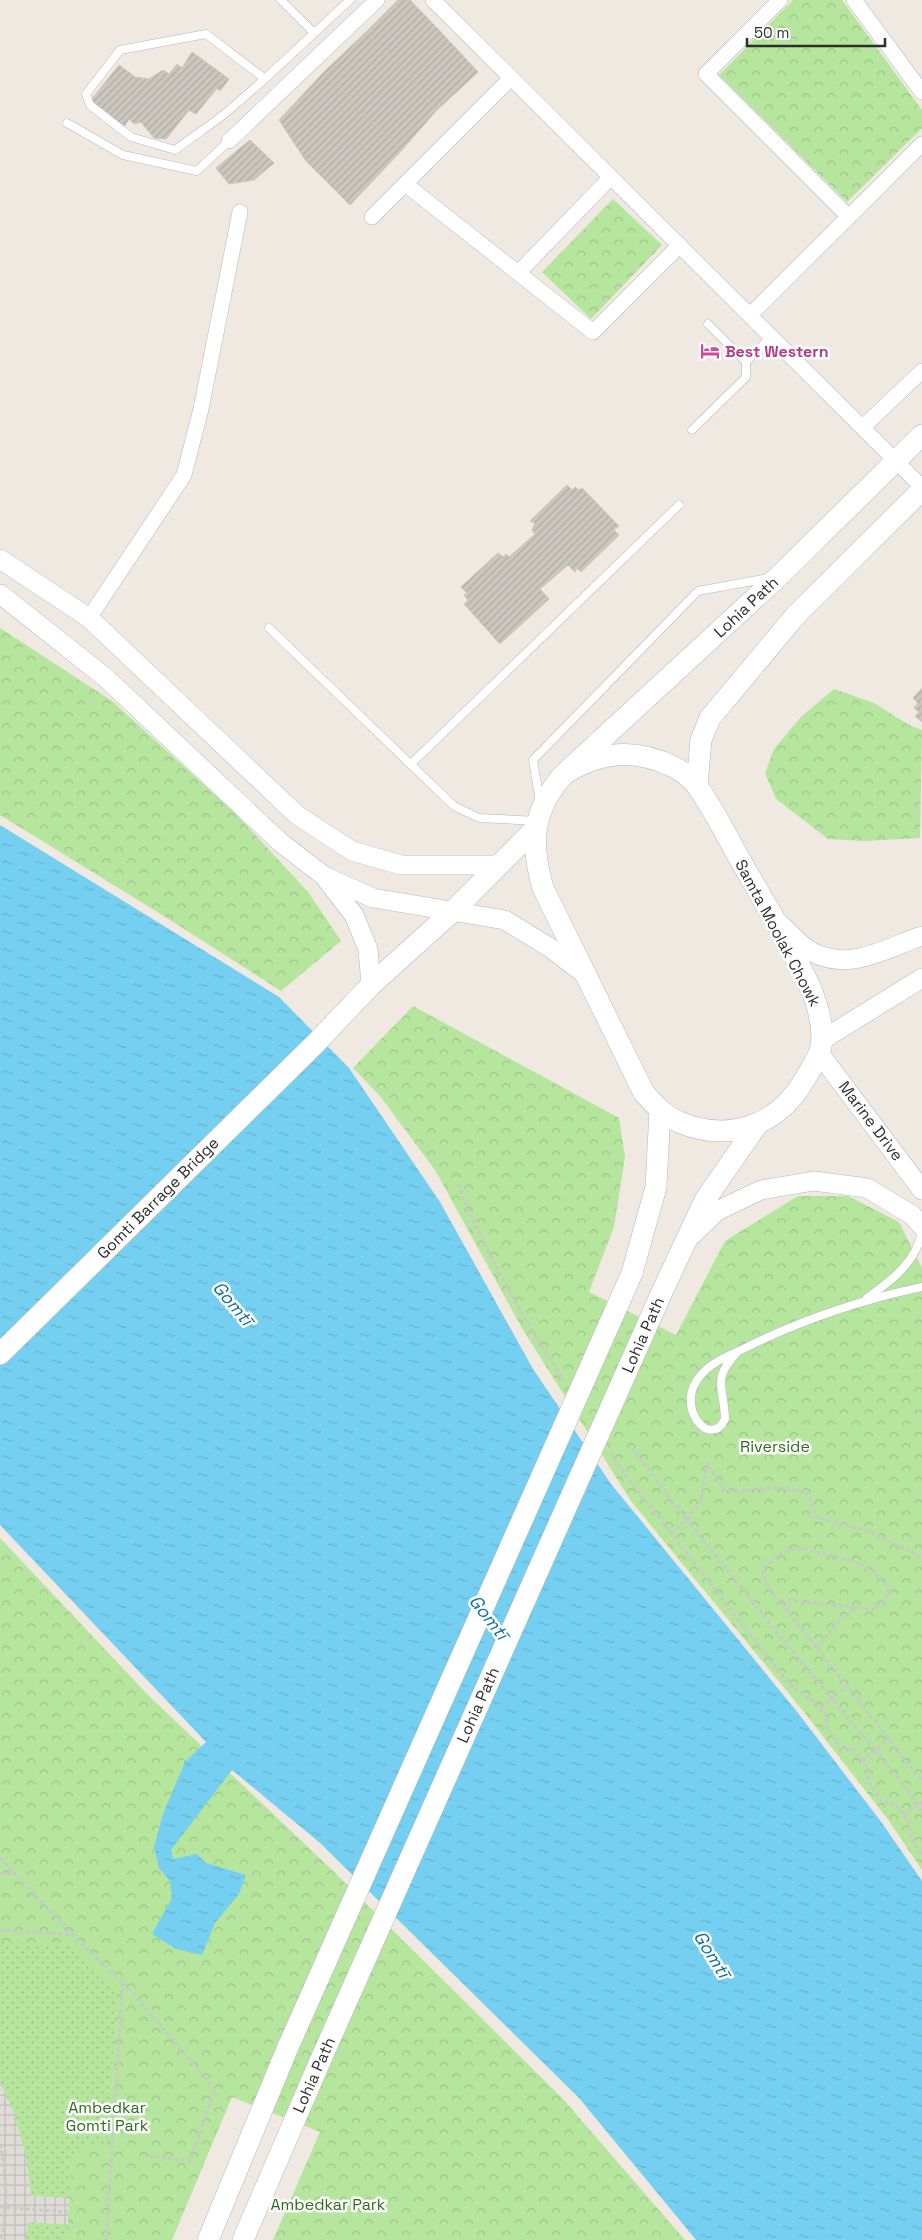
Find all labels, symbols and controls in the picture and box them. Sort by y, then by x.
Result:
scale bar [747,15,884,47]
text: 50 m [754,23,789,42]
hotel icon: Best Western [699,340,721,362]
place label: Best Western [725,341,829,362]
street label: Lohia Path [709,572,783,642]
street label: Samta Moolak Chowk [730,856,826,1011]
street label: Marine Drive [834,1077,908,1165]
street label: Gomti Barrage Bridge [92,1132,224,1264]
water label: Gomtī [208,1276,260,1333]
street label: Lohia Path [617,1294,669,1376]
park label: Riverside [740,1436,810,1457]
water label: Gomtī [464,1590,516,1647]
street label: Lohia Path [452,1664,504,1746]
water label: Gomtī [689,1926,737,1985]
street label: Lohia Path [288,2034,340,2116]
park label: Ambedkar Gomti Park [66,2097,149,2136]
park label: Ambedkar Park [271,2194,386,2215]

